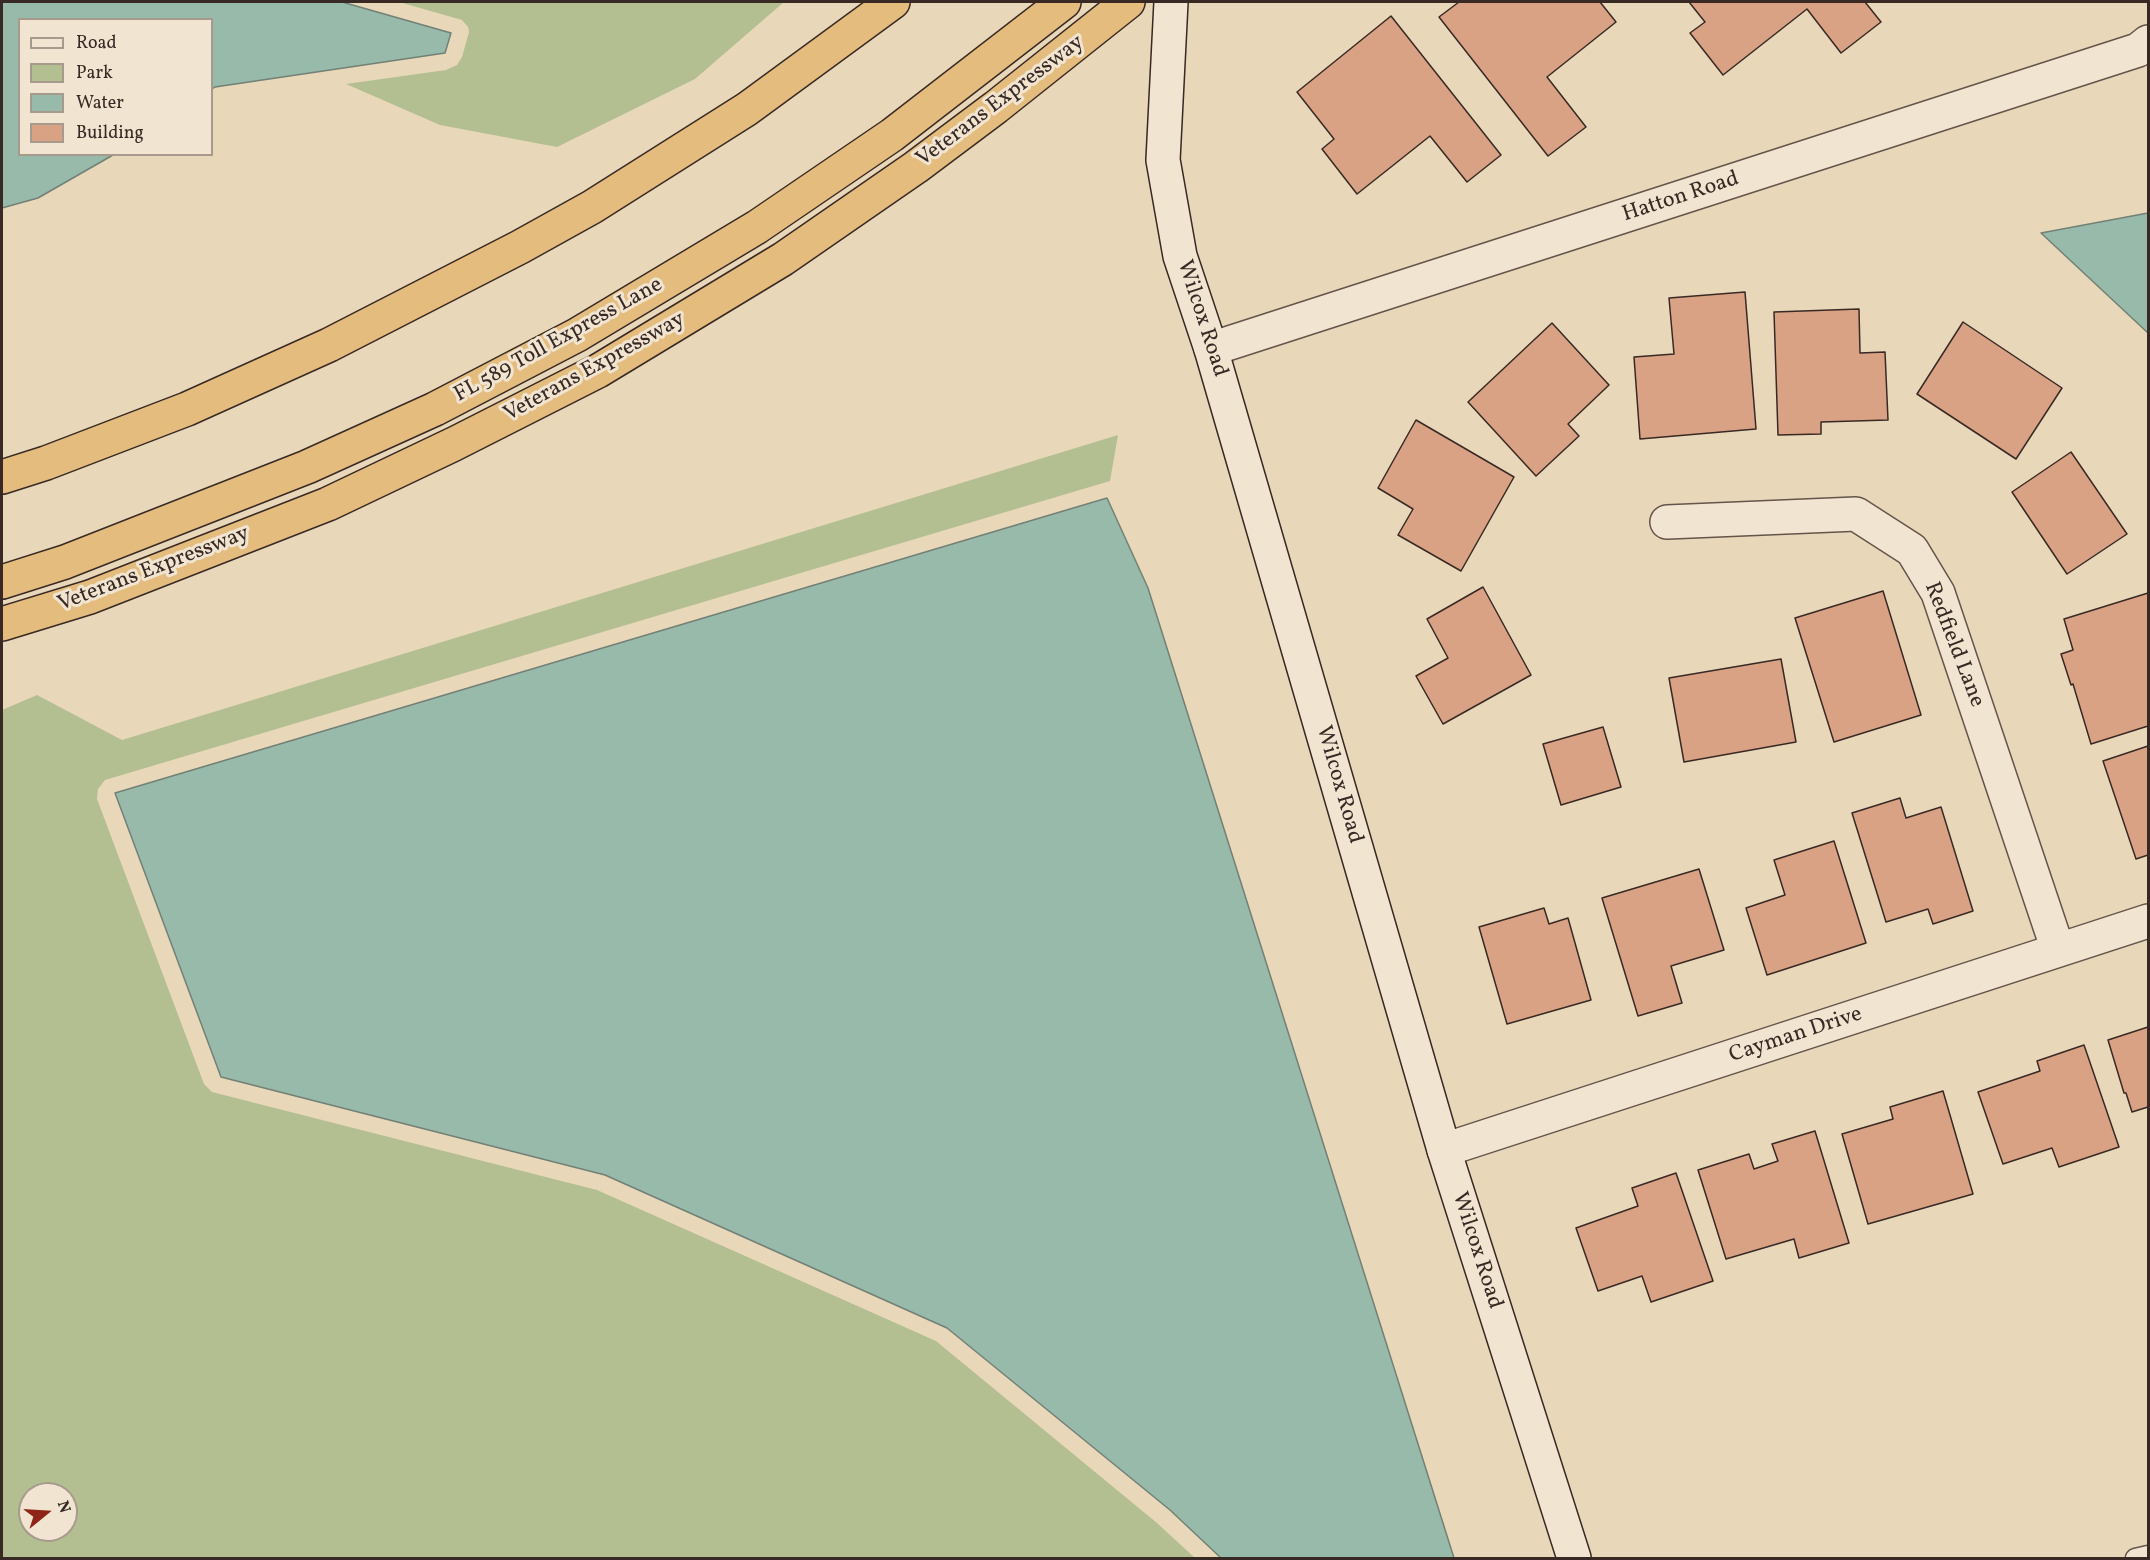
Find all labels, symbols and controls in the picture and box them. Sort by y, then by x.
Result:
legend [18,18,213,156]
street label: Veterans Expressway [912,30,1090,174]
text: Road [76,31,117,56]
text: Park [76,61,113,86]
text: Water [76,91,124,116]
text: Building [76,121,144,146]
street label: Hatton Road [1619,167,1743,229]
street label: Wilcox Road [1170,257,1232,381]
street label: FL 589 Toll Express Lane [450,273,668,409]
street label: Veterans Expressway [500,307,690,429]
street label: Veterans Expressway [54,521,254,619]
street label: Redfield Lane [1917,579,1989,711]
street label: Wilcox Road [1309,723,1367,847]
street label: Cayman Drive [1726,1002,1866,1070]
street label: Wilcox Road [1445,1189,1507,1313]
north arrow [18,1482,78,1542]
text: N [51,1498,75,1516]

